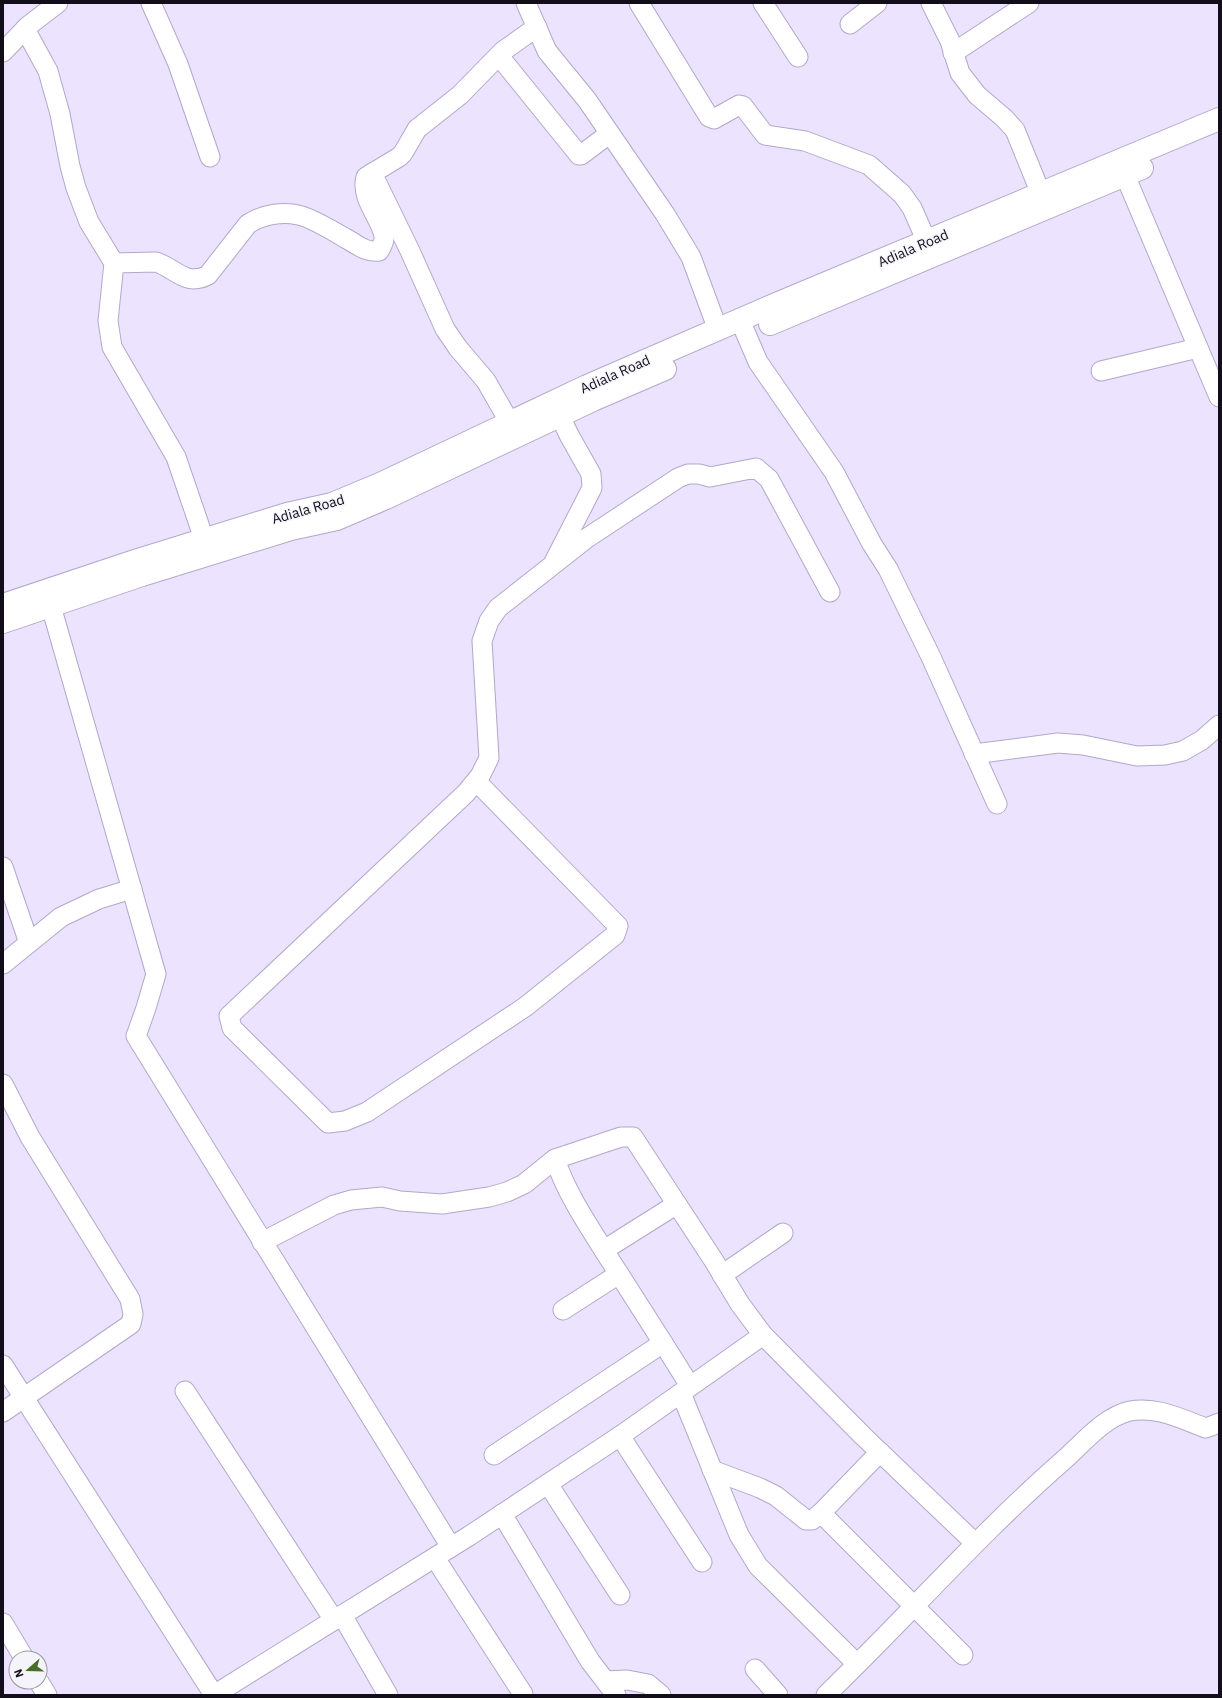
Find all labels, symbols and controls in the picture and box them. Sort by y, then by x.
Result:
street label: Adiala Road [875,225,951,271]
street label: Adiala Road [577,351,653,397]
street label: Adiala Road [270,490,346,528]
north arrow [8,1650,48,1690]
text: N [11,1667,27,1680]

